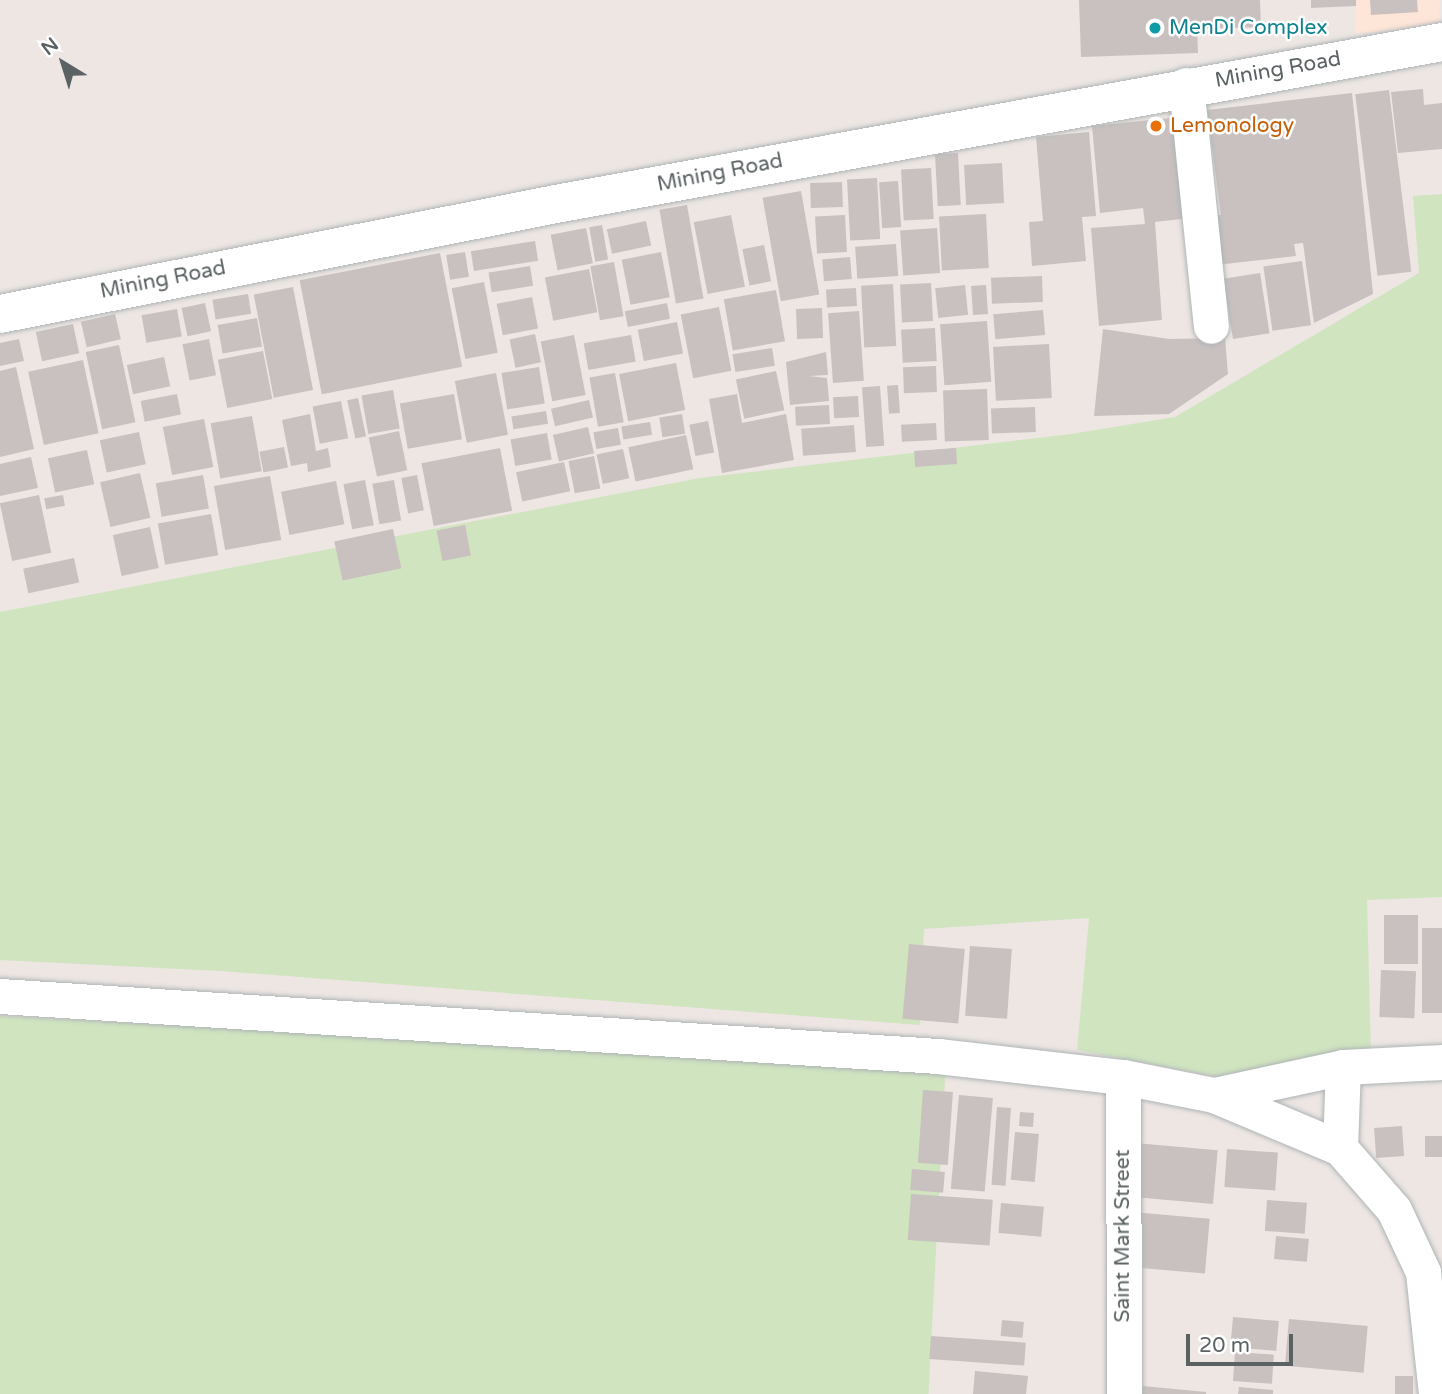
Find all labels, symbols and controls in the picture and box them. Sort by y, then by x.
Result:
place label: MenDi Complex [1169,15,1328,41]
marker: MenDi Complex [1147,20,1163,36]
north arrow [28,28,98,98]
text: N [37,33,63,60]
street label: Mining Road [1213,47,1343,93]
place label: Lemonology [1170,113,1294,139]
marker: Lemonology [1148,118,1164,134]
street label: Mining Road [655,148,785,198]
street label: Mining Road [98,255,228,305]
street label: Saint Mark Street [1110,1149,1136,1323]
scale bar [1190,1320,1297,1364]
text: 20 m [1199,1333,1250,1358]

